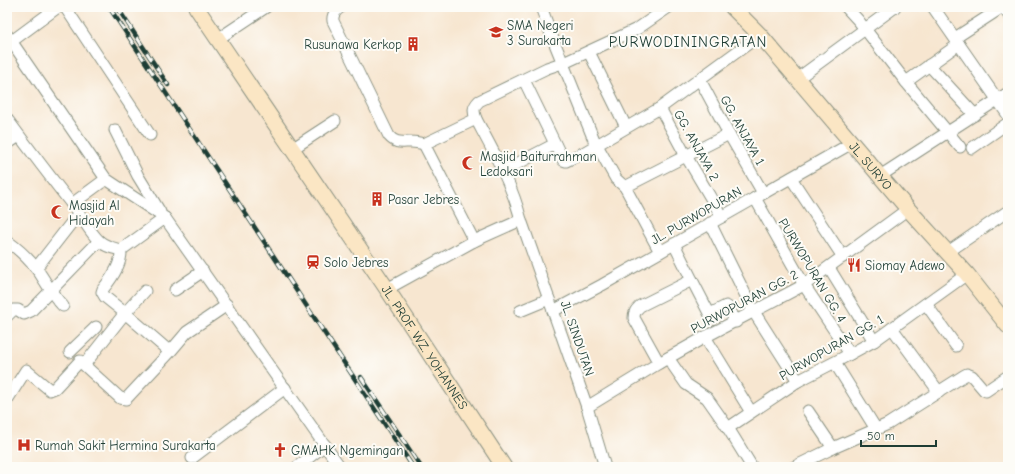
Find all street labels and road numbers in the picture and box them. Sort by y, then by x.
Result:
street label: GG. ANJAYA 1 [717,93,768,168]
street label: GG. ANJAYA 2 [671,107,722,184]
street label: JL. SURYO [846,139,895,193]
street label: JL. PURWOPURAN [648,183,744,247]
street label: PURWOPURAN GG. 4 [776,215,850,325]
street label: PURWOPURAN GG. 2 [688,267,801,336]
street label: JL. PROF. WZ. YOHANNES [379,282,471,412]
street label: JL. SINDUTAN [558,299,597,378]
street label: PURWOPURAN GG. 1 [777,312,886,383]

